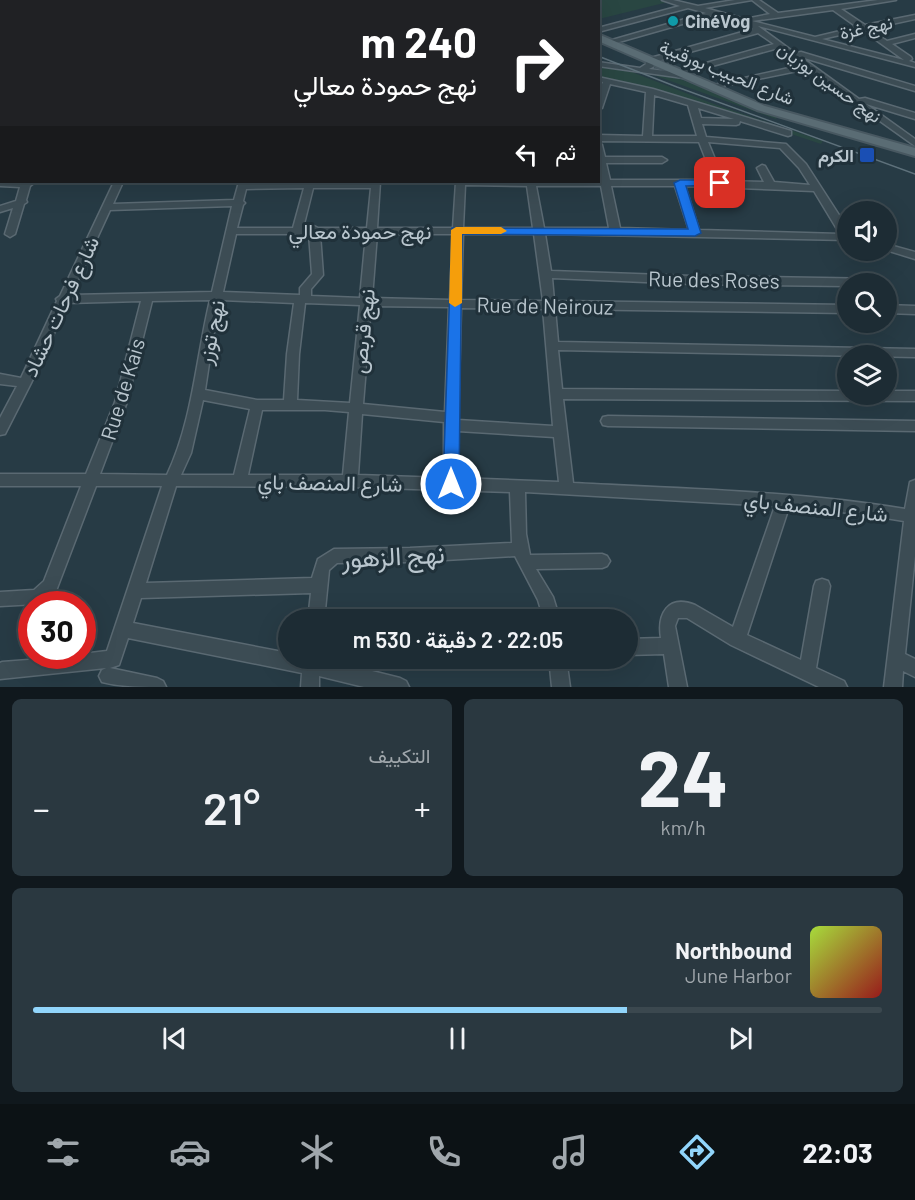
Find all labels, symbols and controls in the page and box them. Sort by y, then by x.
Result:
place label: CinéVog [685,10,750,32]
street label: نهج غزة [838,11,895,45]
marker: CinéVog [666,14,680,28]
text: 240 m [361,16,477,66]
icon: right [498,24,576,102]
street label: شارع الحبيب بورقيبة [656,35,797,111]
street label: نهج حسين بوزيان [773,37,886,129]
text: نهج حمودة معالي [293,68,477,100]
icon: left [510,138,543,171]
text: ثم [555,138,576,164]
place label: الكرم [818,144,854,168]
marker: الكرم [858,146,876,164]
pin [694,157,745,208]
icon: arrive [703,166,736,199]
map controls [837,201,897,405]
button: sound [837,201,897,261]
street label: نهج حمودة معالي [289,218,431,249]
street label: شارع فرحات حشاد [17,232,106,381]
street label: Rue des Roses [648,265,780,293]
button: search [837,273,897,333]
street label: نهج قربص [345,287,382,375]
street label: Rue de Neirouz [476,291,614,319]
street label: نهج توزر [191,298,232,368]
street label: Rue de Kais [95,335,149,443]
button: layers [837,345,897,405]
position arrow [419,452,483,516]
street label: شارع المنصف باي [257,468,403,502]
street label: شارع المنصف باي [742,486,889,532]
street label: نهج الزهور [340,537,446,577]
speed limit sign: 30 [18,591,96,669]
text: 22:05 · 2 دقيقة · 530 m [353,626,563,652]
text: 24 [638,729,729,823]
text: التكييف [368,743,431,767]
text: 21° [203,780,260,834]
text: − [33,788,50,828]
text: + [414,788,430,828]
text: km/h [661,815,706,839]
text: Northbound [675,937,792,963]
text: June Harbor [685,963,792,987]
icon: previous [158,1022,191,1055]
icon: pause [441,1022,474,1055]
icon: next [724,1022,757,1055]
icon: filters [42,1131,84,1173]
icon: car [169,1131,211,1173]
icon: climate [296,1131,338,1173]
icon: phone [423,1131,465,1173]
icon: music [549,1131,591,1173]
icon: directions [676,1131,718,1173]
text: 22:03 [803,1136,873,1168]

